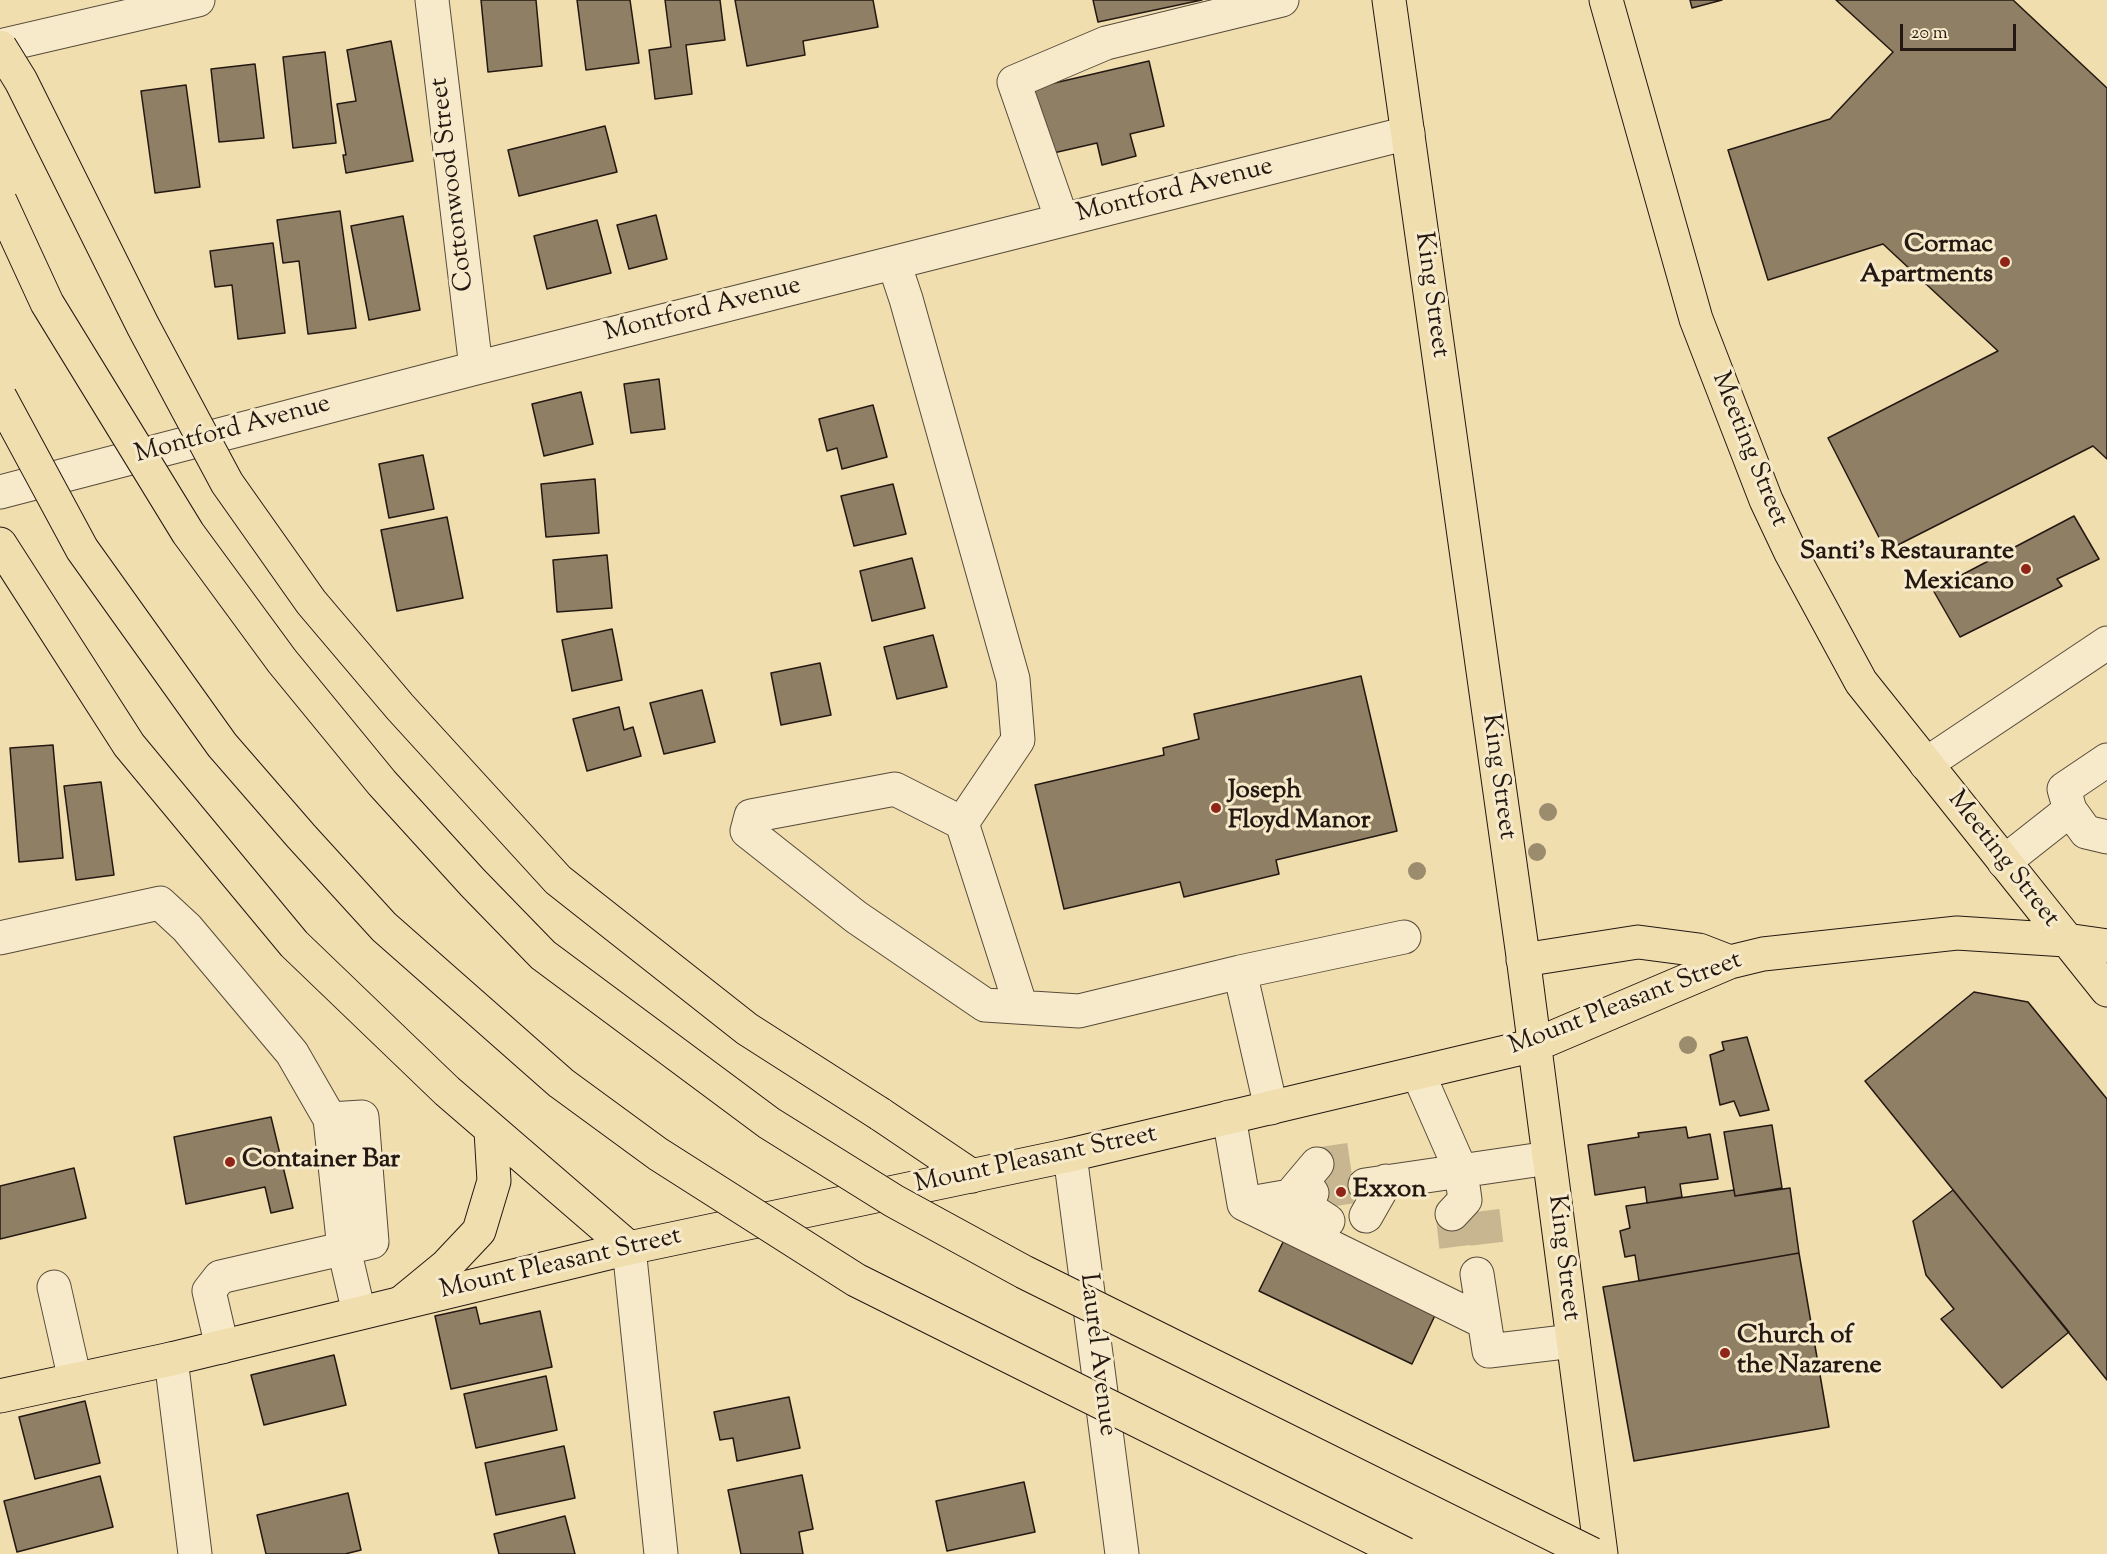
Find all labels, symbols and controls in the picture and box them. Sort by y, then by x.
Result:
scale bar [1903,12,2018,50]
text: 20 m [1911,21,1948,47]
street label: Cottonwood Street [425,75,483,293]
street label: Montford Avenue [1074,153,1276,231]
street label: King Street [1406,230,1454,360]
place label: Cormac Apartments [1860,231,1993,292]
marker: Cormac Apartments [1998,255,2012,269]
street label: Montford Avenue [602,272,804,350]
street label: Meeting Street [1703,368,1793,532]
street label: Montford Avenue [132,390,334,472]
place label: Santi's Restaurante Mexicano [1800,538,2014,600]
marker: Santi's Restaurante Mexicano [2019,562,2033,576]
street label: King Street [1473,712,1521,842]
place label: Joseph Floyd Manor [1228,777,1371,838]
street label: Meeting Street [1939,786,2065,934]
marker: Joseph Floyd Manor [1209,801,1223,815]
street label: Mount Pleasant Street [1505,946,1747,1064]
street label: Mount Pleasant Street [912,1120,1160,1202]
place label: Container Bar [242,1146,400,1178]
marker: Container Bar [223,1155,237,1169]
place label: Exxon [1353,1176,1427,1208]
marker: Exxon [1334,1185,1348,1199]
street label: King Street [1539,1193,1585,1323]
street label: Mount Pleasant Street [437,1222,685,1308]
street label: Laurel Avenue [1071,1272,1121,1438]
place label: Church of the Nazarene [1737,1322,1882,1384]
marker: Church of the Nazarene [1718,1346,1732,1360]

